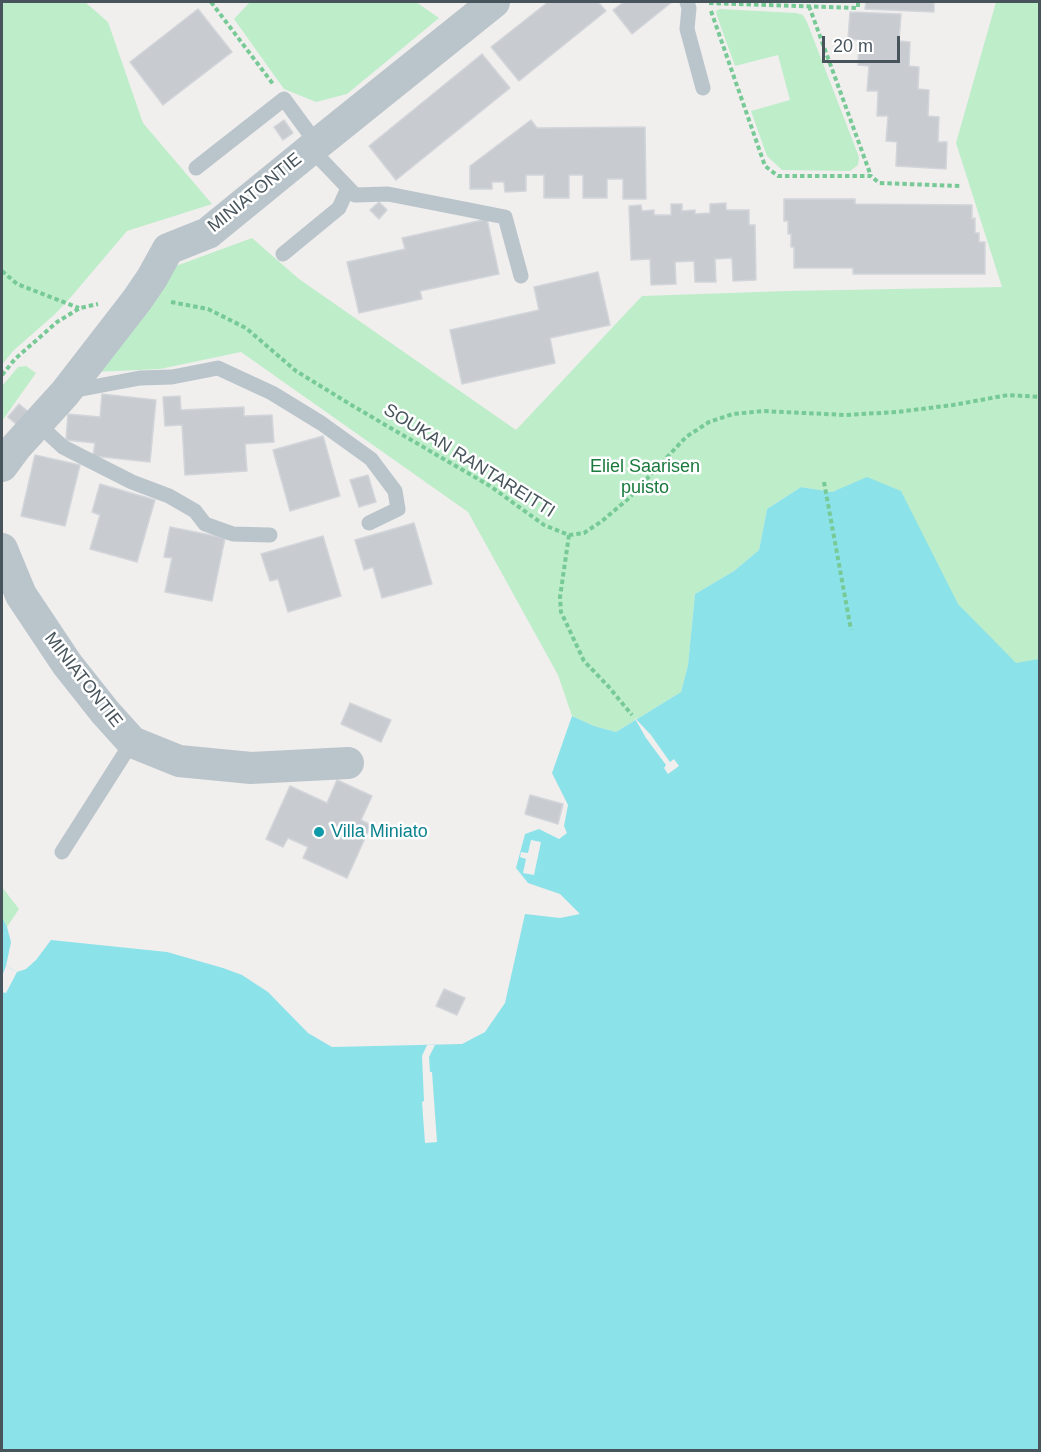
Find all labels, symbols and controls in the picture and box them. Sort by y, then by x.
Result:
scale bar [825,24,903,62]
text: 20 m [833,36,873,56]
street label: MINIATONTIE [204,149,306,237]
street label: SOUKAN RANTAREITTI [379,399,559,523]
park label: Eliel Saarisen puisto [590,456,700,498]
street label: MINIATONTIE [39,628,127,732]
place label: Villa Miniato [331,821,428,843]
marker: Villa Miniato [312,825,326,839]

